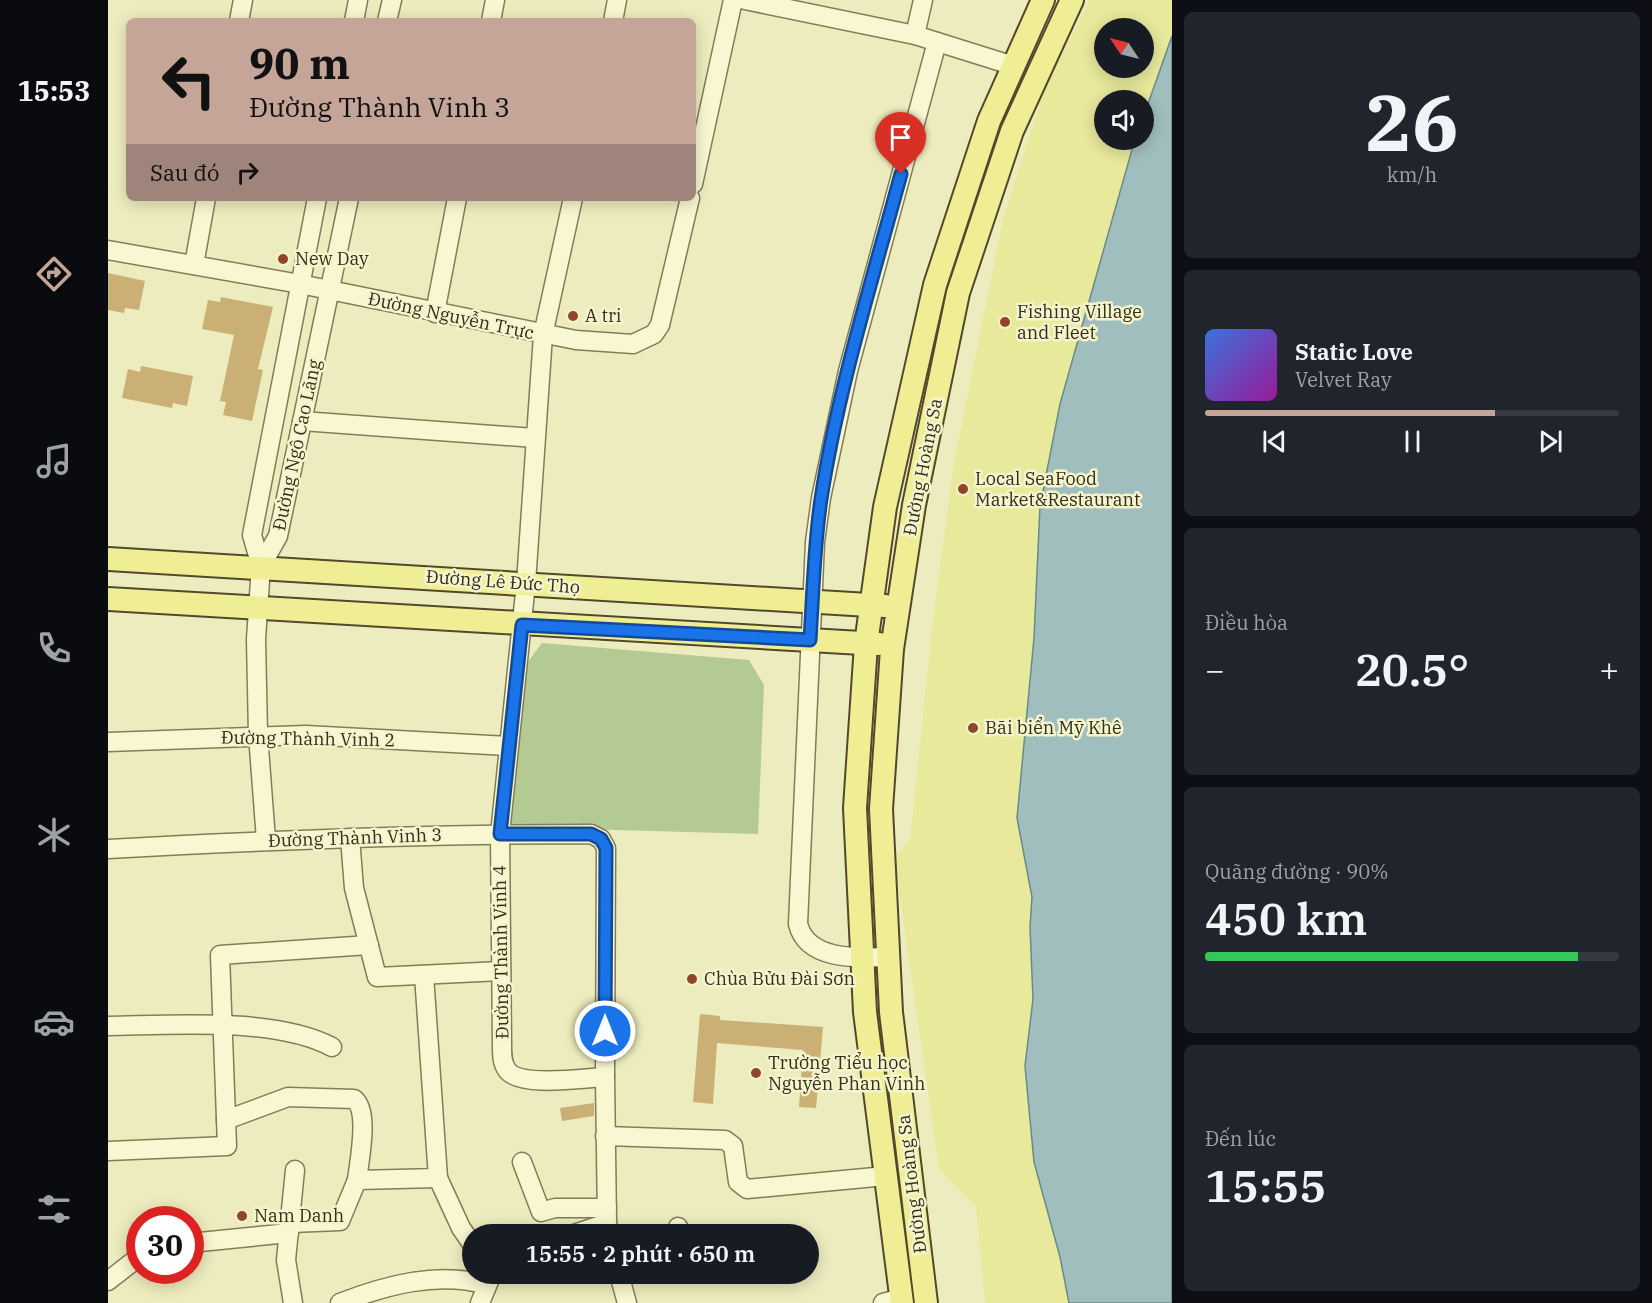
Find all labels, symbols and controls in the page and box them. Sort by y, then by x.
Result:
north arrow [1094,18,1154,78]
map controls [1094,18,1154,150]
text: 90 m [249,36,350,91]
icon: left [150,42,228,120]
text: 26 [1365,71,1459,172]
text: 15:53 [18,73,90,108]
text: Đường Thành Vinh 3 [249,89,510,124]
button: sound [1094,90,1154,150]
pin [875,112,926,174]
icon: arrive [884,121,917,154]
icon: right [231,156,264,189]
text: Sau đó [150,158,219,187]
text: km/h [1387,161,1437,188]
place label: New Day [295,247,369,270]
marker: New Day [276,252,290,266]
icon: directions [33,253,75,295]
street label: Đường Nguyễn Trực [366,287,536,344]
place label: Fishing Village and Fleet [1017,300,1142,344]
place label: A tri [585,304,622,327]
marker: A tri [566,309,580,323]
marker: Fishing Village and Fleet [998,315,1012,329]
text: Static Love [1295,337,1413,366]
street label: Đường Ngô Cao Lãng [267,357,326,533]
text: Velvet Ray [1295,366,1392,393]
street label: Đường Hoàng Sa [898,396,947,538]
icon: previous [1258,425,1291,458]
icon: pause [1396,425,1429,458]
icon: next [1534,425,1567,458]
icon: music [33,440,75,482]
place label: Local SeaFood Market&Restaurant [975,467,1140,511]
marker: Local SeaFood Market&Restaurant [956,482,970,496]
street label: Đường Lê Đức Thọ [425,565,581,598]
text: Điều hòa [1205,609,1288,636]
icon: phone [33,627,75,669]
text: 20.5° [1355,640,1469,698]
text: − [1205,648,1225,691]
text: + [1599,648,1619,691]
place label: Bãi biển Mỹ Khê [985,716,1122,739]
marker: Bãi biển Mỹ Khê [966,721,980,735]
street label: Đường Thành Vinh 2 [221,725,395,752]
icon: climate [33,814,75,856]
street label: Đường Thành Vinh 3 [268,823,442,852]
text: Quãng đường · 90% [1205,858,1388,885]
street label: Đường Thành Vinh 4 [487,865,514,1039]
text: 450 km [1205,889,1367,947]
place label: Chùa Bửu Đài Sơn [704,967,855,990]
marker: Chùa Bửu Đài Sơn [685,972,699,986]
position arrow [573,999,637,1063]
icon: car [33,1001,75,1043]
place label: Trường Tiểu học Nguyễn Phan Vinh [768,1051,925,1095]
marker: Trường Tiểu học Nguyễn Phan Vinh [749,1066,763,1080]
street label: Đường Hoàng Sa [892,1113,931,1255]
text: Đến lúc [1205,1125,1276,1152]
text: 15:55 [1205,1156,1326,1214]
icon: filters [33,1188,75,1230]
place label: Nam Danh [254,1204,344,1227]
speed limit sign: 30 [126,1206,204,1284]
marker: Nam Danh [235,1209,249,1223]
text: 15:55 · 2 phút · 650 m [526,1239,755,1268]

